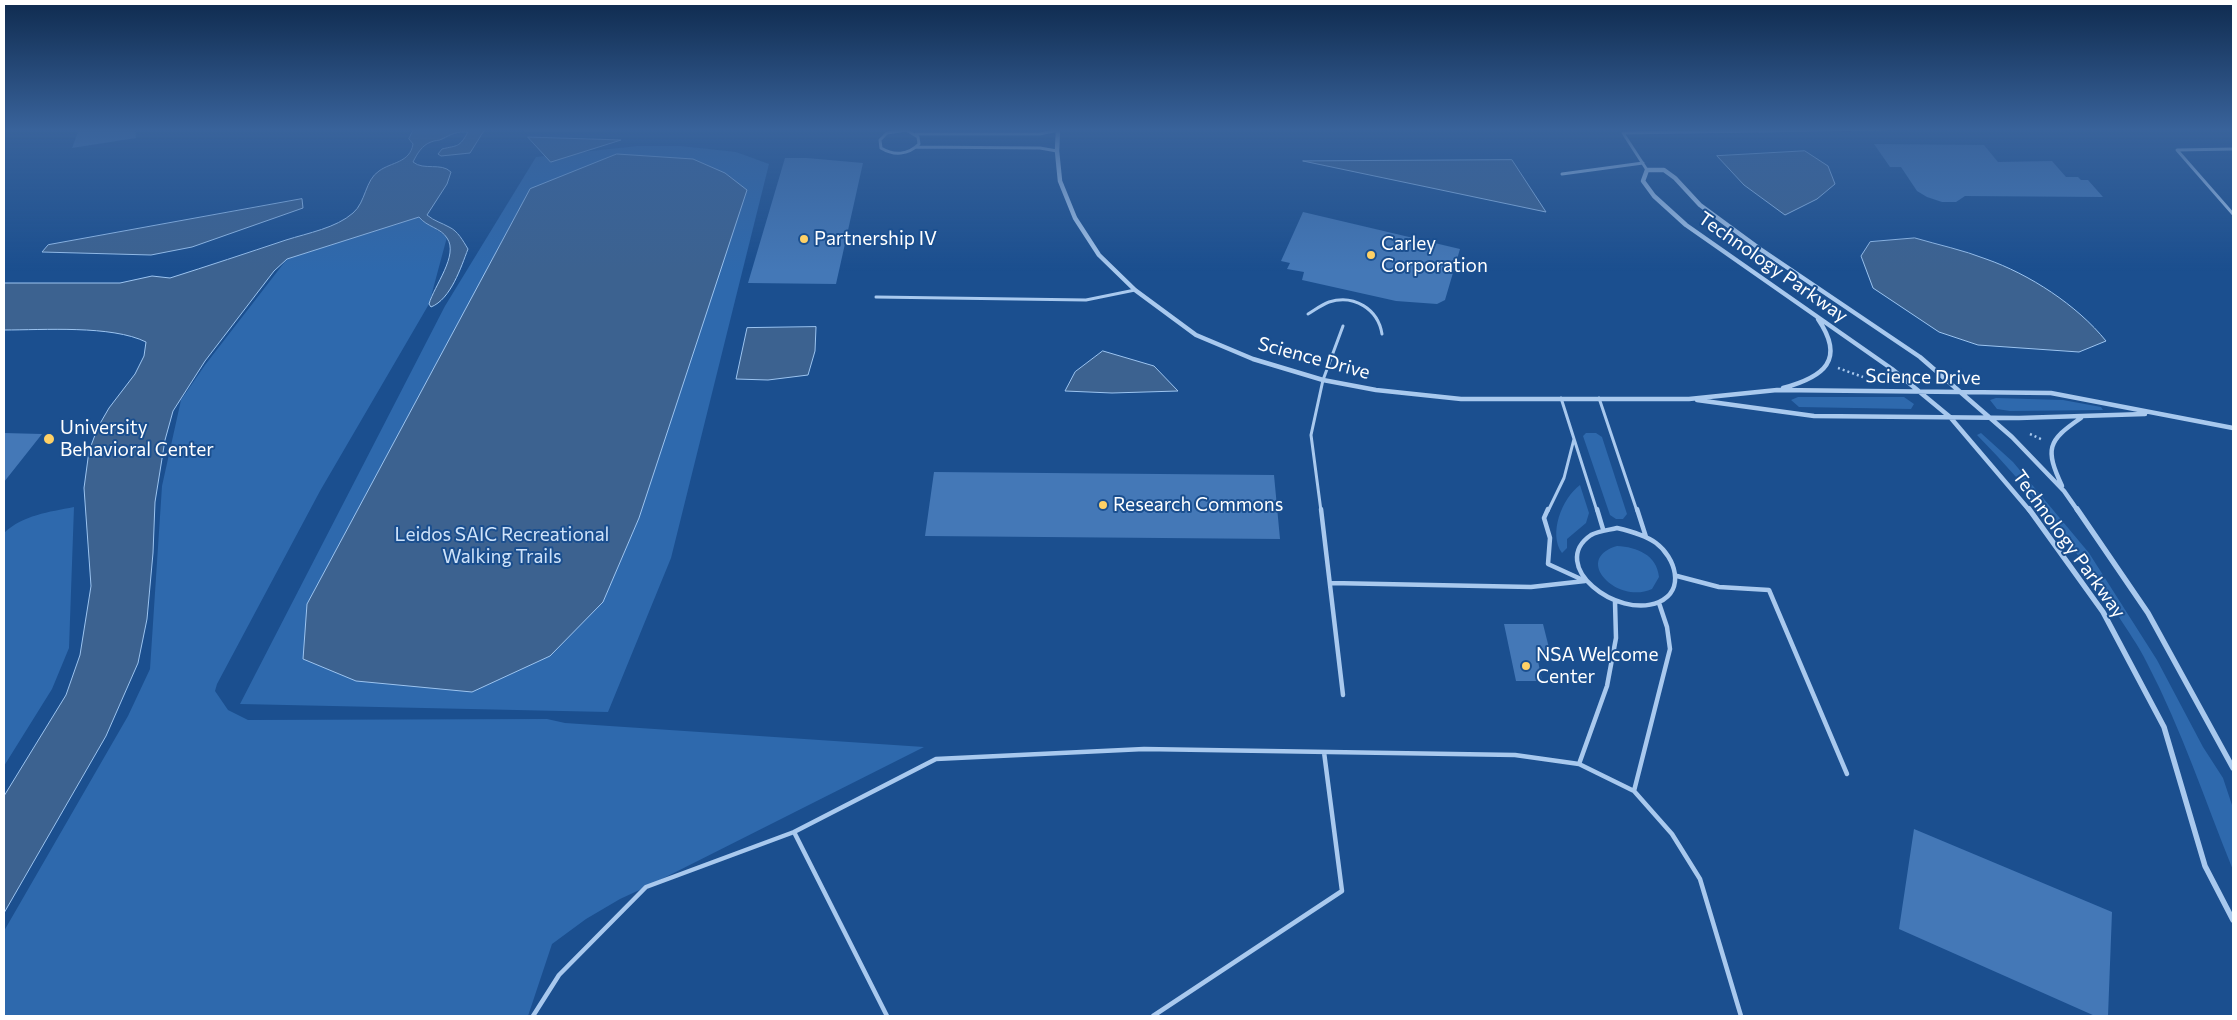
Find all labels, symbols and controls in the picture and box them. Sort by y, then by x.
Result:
street label: Technology Parkway [1694,207,1852,327]
place label: Partnership IV [814,228,937,250]
marker: Partnership IV [798,233,810,245]
place label: Carley Corporation [1381,233,1488,277]
marker: Carley Corporation [1365,249,1377,261]
street label: Science Drive [1255,332,1373,384]
street label: Science Drive [1865,365,1981,389]
place label: University Behavioral Center [60,417,214,461]
marker: University Behavioral Center [42,432,56,446]
street label: Technology Parkway [2008,465,2130,623]
place label: Research Commons [1113,494,1283,516]
marker: Research Commons [1097,499,1109,511]
park label: Leidos SAIC Recreational Walking Trails [395,524,609,568]
place label: NSA Welcome Center [1536,644,1658,688]
marker: NSA Welcome Center [1520,660,1532,672]

